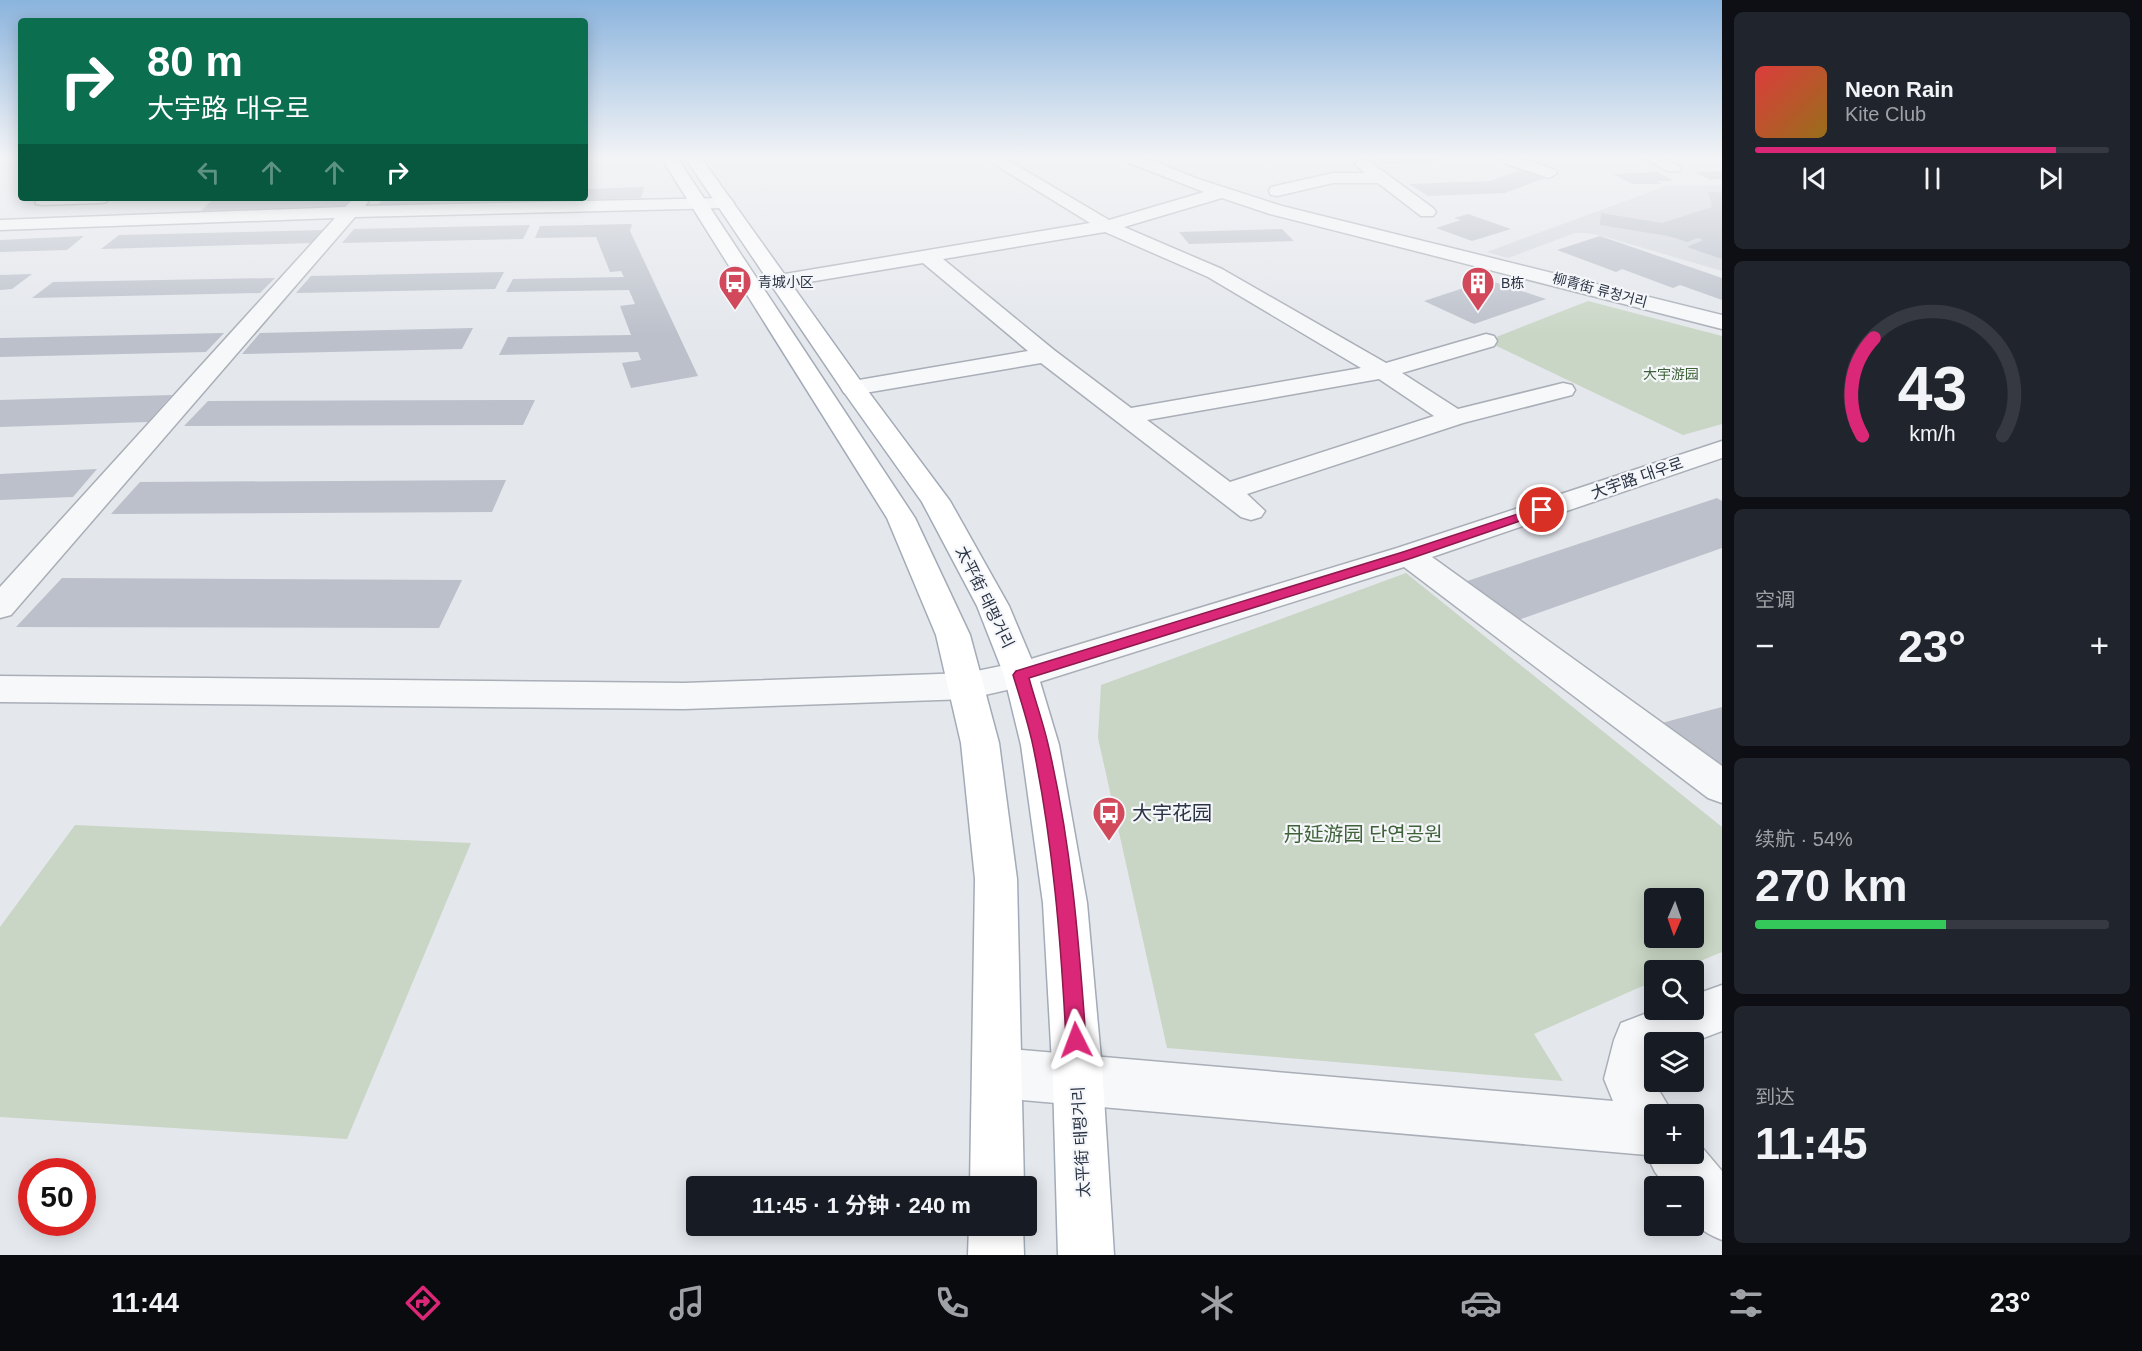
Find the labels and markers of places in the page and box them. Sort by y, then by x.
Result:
bus stop icon: 青城小区 [717,264,753,311]
building icon: B栋 [1460,265,1496,312]
place label: 青城小区 [758,274,814,290]
place label: B栋 [1501,275,1524,291]
pin [1516,484,1567,535]
bus stop icon: 大宇花园 [1091,795,1127,842]
place label: 大宇花园 [1132,802,1212,824]

